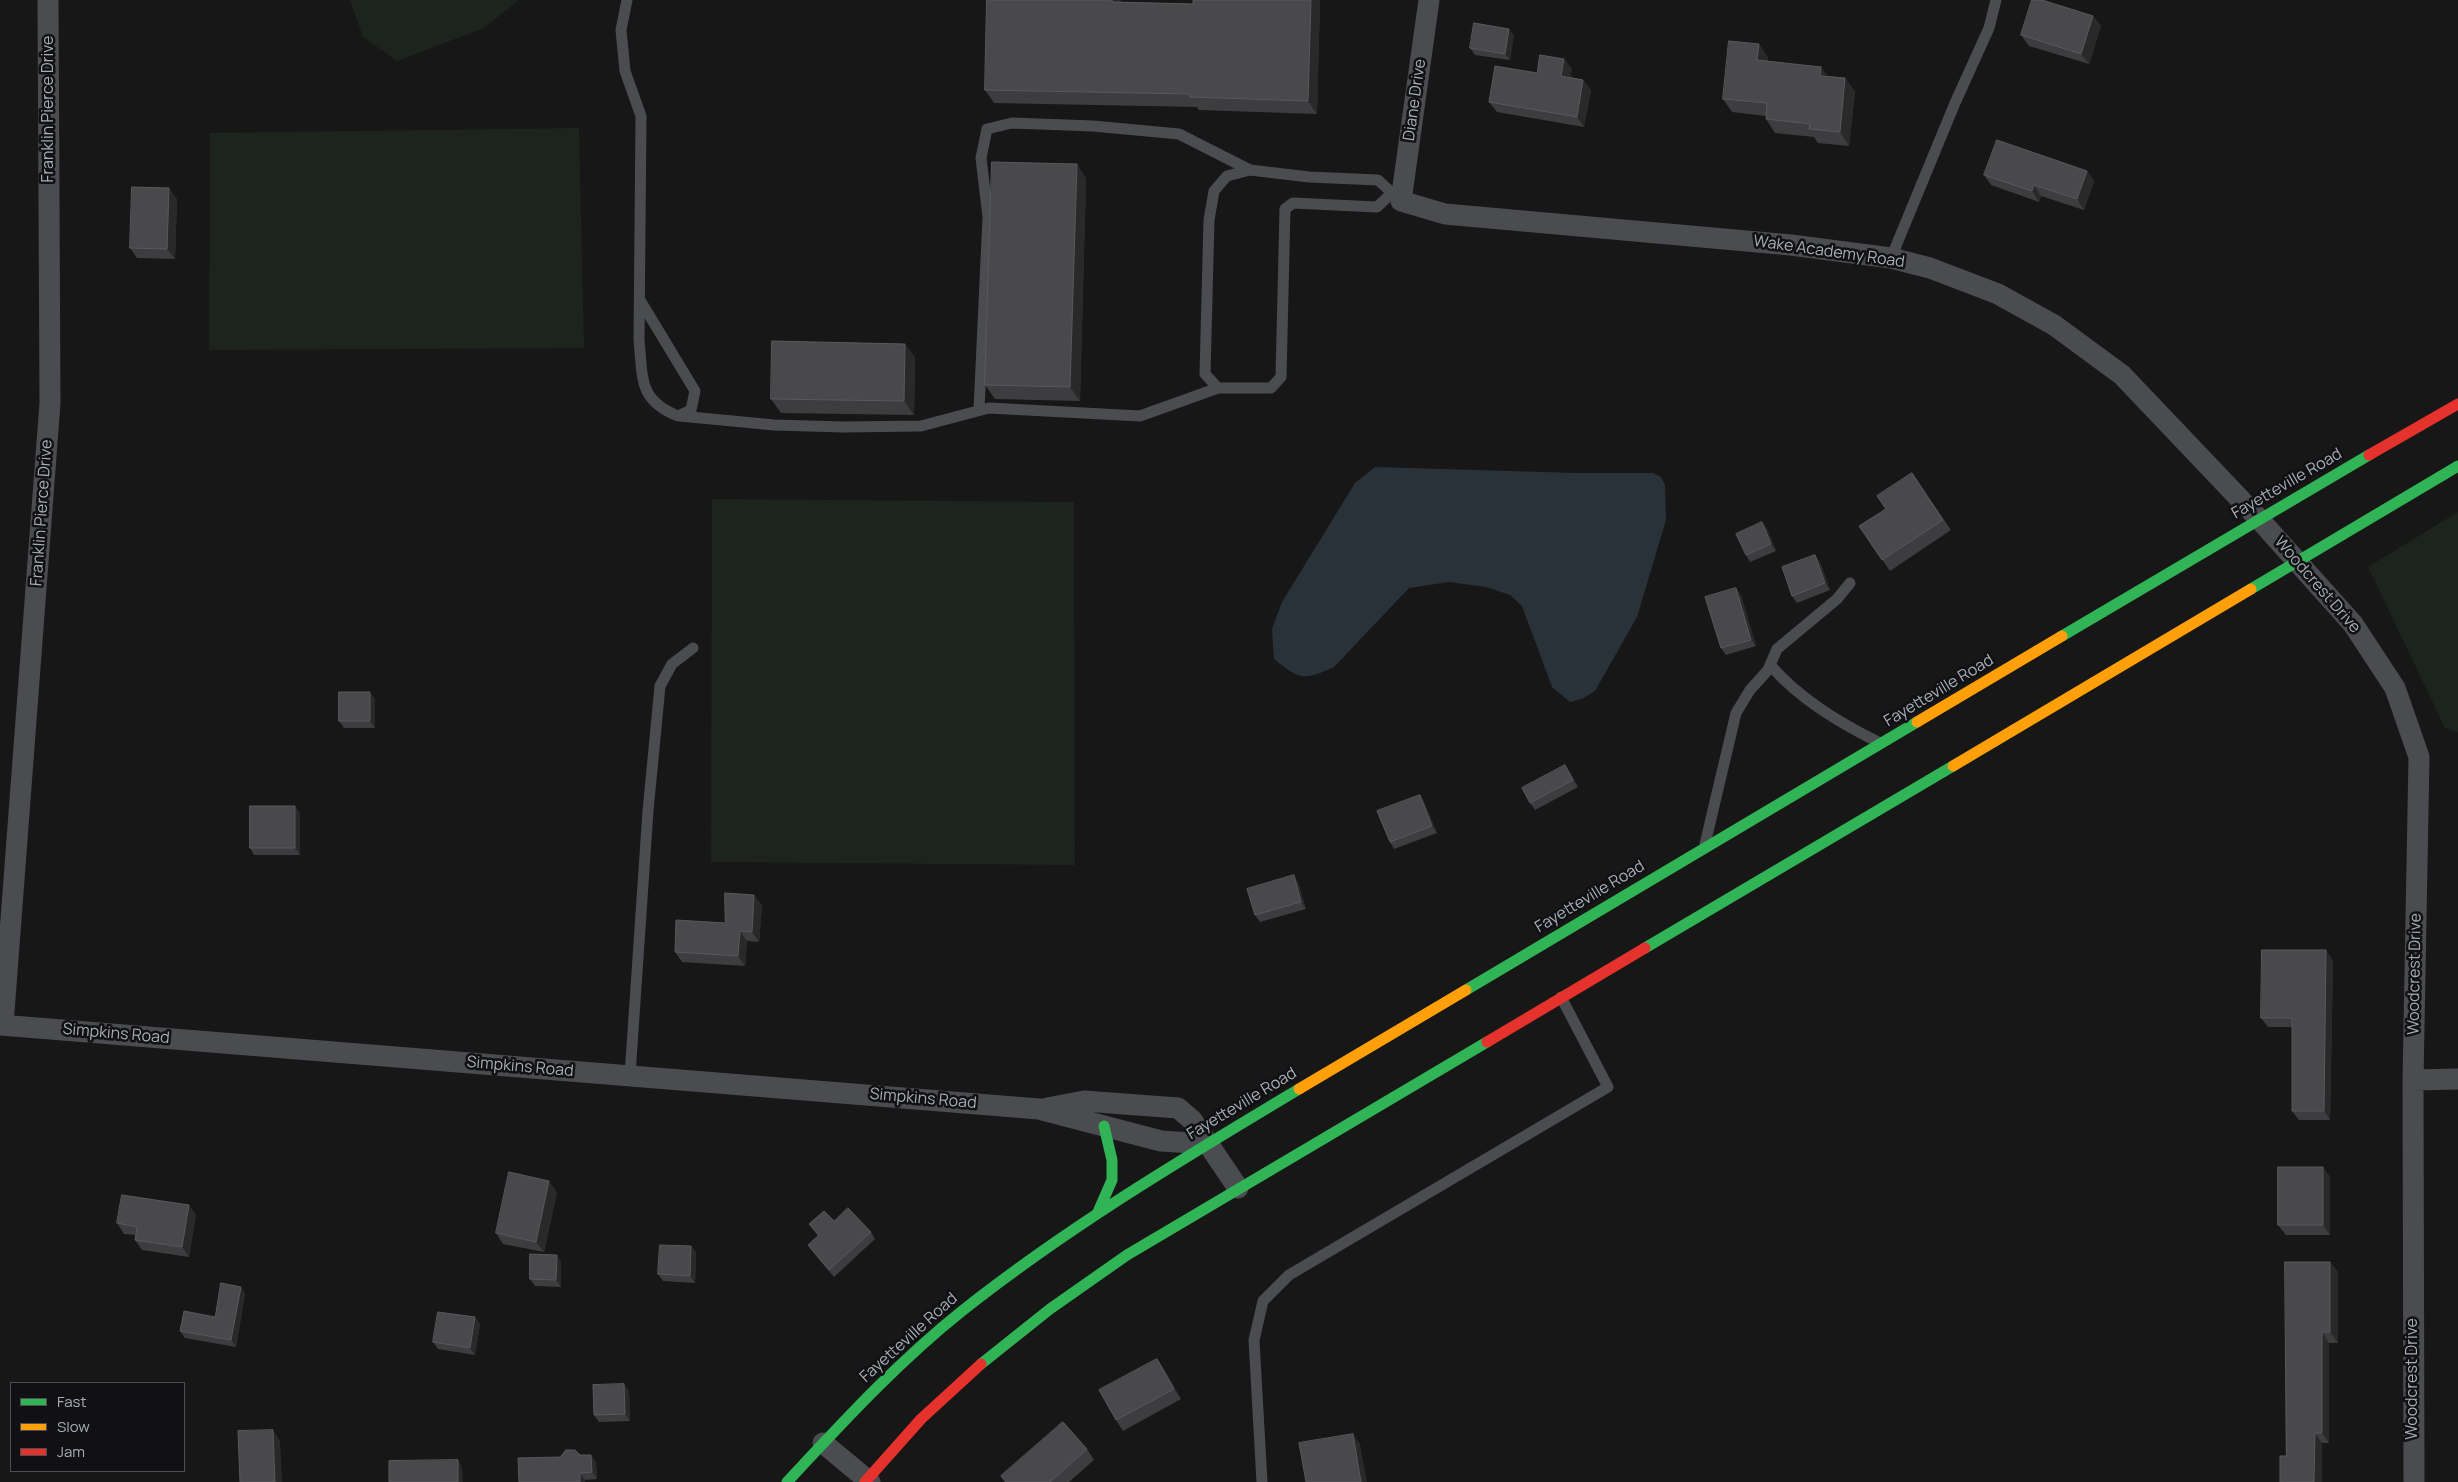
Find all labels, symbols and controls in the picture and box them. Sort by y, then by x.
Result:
street label: Franklin Pierce Drive [39,36,59,182]
street label: Diane Drive [1400,58,1430,142]
street label: Wake Academy Road [1752,232,1906,272]
street label: Franklin Pierce Drive [27,439,57,587]
street label: Fayetteville Road [2228,445,2346,523]
street label: Woodcrest Drive [2270,533,2364,637]
street label: Fayetteville Road [1881,651,1997,731]
street label: Fayetteville Road [1532,857,1648,937]
street label: Woodcrest Drive [2404,913,2426,1035]
street label: Simpkins Road [62,1020,170,1048]
street label: Simpkins Road [466,1053,574,1081]
street label: Fayetteville Road [1184,1064,1300,1144]
street label: Simpkins Road [869,1085,977,1113]
street label: Fayetteville Road [856,1289,962,1387]
street label: Woodcrest Drive [2403,1318,2423,1440]
legend [10,1382,185,1472]
text: Fast [57,1391,86,1412]
text: Slow [57,1416,90,1437]
text: Jam [57,1441,85,1462]

